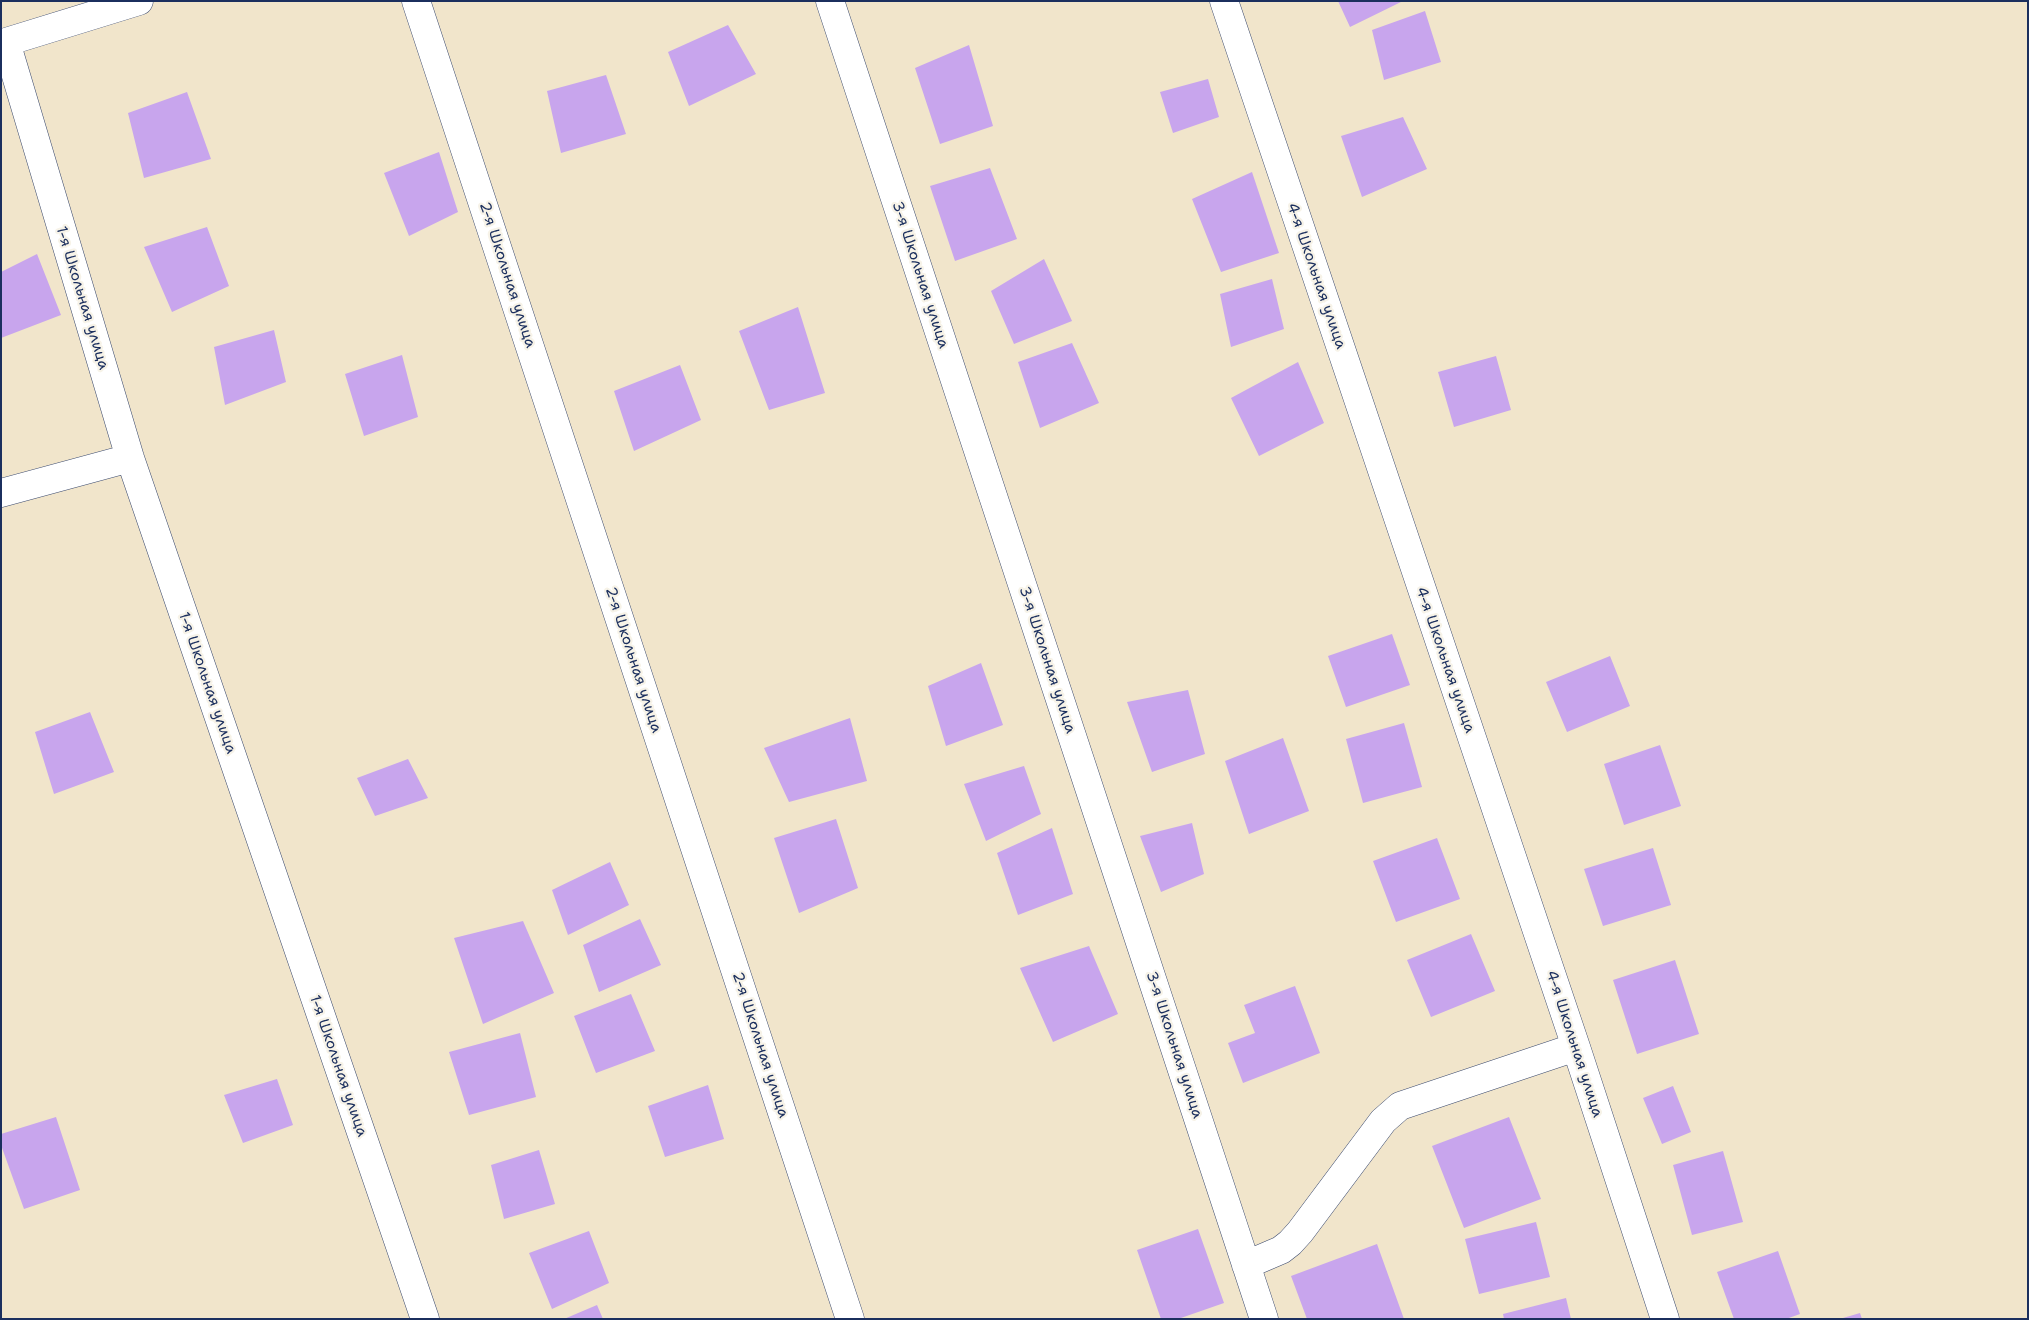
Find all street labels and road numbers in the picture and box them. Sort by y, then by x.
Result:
street label: 3-я Школьная улица [888,199,952,351]
street label: 2-я Школьная улица [475,200,539,350]
street label: 4-я Школьная улица [1282,200,1350,352]
street label: 1-я Школьная улица [52,224,112,372]
street label: 3-я Школьная улица [1015,584,1079,736]
street label: 4-я Школьная улица [1411,584,1479,736]
street label: 2-я Школьная улица [601,585,665,735]
street label: 1-я Школьная улица [174,610,240,756]
street label: 4-я Школьная улица [1542,968,1606,1120]
street label: 3-я Школьная улица [1142,969,1206,1121]
street label: 2-я Школьная улица [728,970,792,1120]
street label: 1-я Школьная улица [305,993,371,1139]

